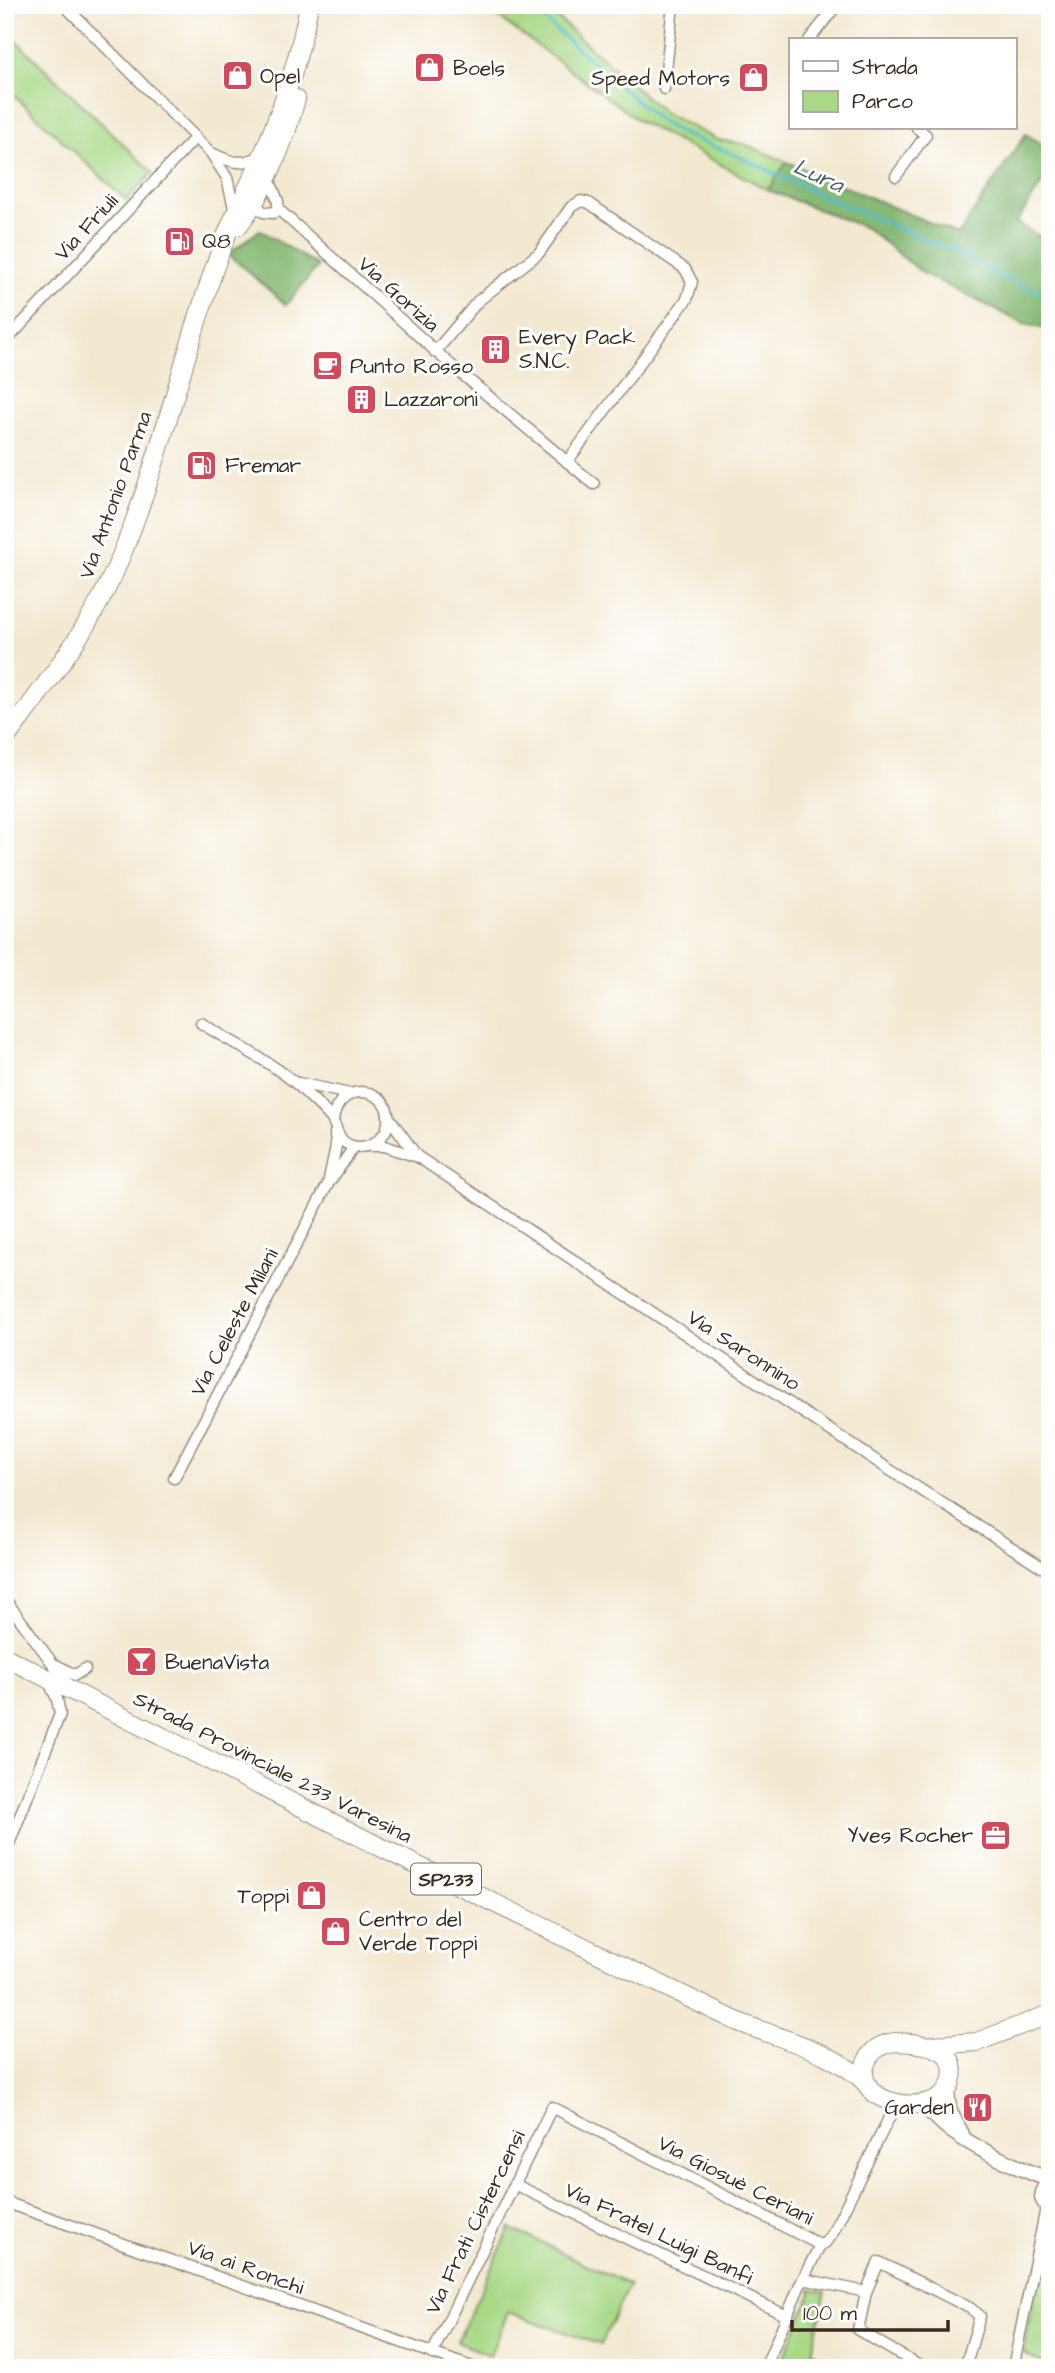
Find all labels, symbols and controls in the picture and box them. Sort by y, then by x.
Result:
legend [789,38,1016,130]
shop icon: Boels [413,51,447,85]
text: Strada [852,53,918,82]
place label: Boels [453,54,505,83]
shop icon: Opel [220,59,254,93]
shop icon: Speed Motors [736,61,770,95]
place label: Opel [260,62,300,92]
place label: Speed Motors [591,64,730,94]
text: Parco [852,87,913,116]
water label: Lura [788,151,850,202]
street label: Via Friuli [48,188,125,267]
fuel station icon: Q8 [162,224,196,258]
place label: Q8 [202,227,231,256]
street label: Via Gorizia [351,250,446,339]
place label: Every Pack S.N.C. [519,323,636,376]
building icon: Every Pack S.N.C. [479,332,513,366]
cafe icon: Punto Rosso [310,349,344,383]
place label: Punto Rosso [350,352,473,381]
building icon: Lazzaroni [344,382,378,416]
place label: Lazzaroni [384,385,478,414]
street label: Via Antonio Parma [72,407,159,583]
fuel station icon: Fremar [185,448,219,482]
place label: Fremar [225,451,302,480]
street label: Via Celeste Milani [183,1243,286,1401]
street label: Via Saronnino [682,1303,806,1398]
bar icon: BuenaVista [125,1645,159,1679]
place label: BuenaVista [165,1648,270,1677]
street label: Strada Provinciale 233 Varesina [128,1684,417,1851]
office icon: Yves Rocher [979,1818,1013,1852]
place label: Yves Rocher [847,1821,973,1850]
road number: SP233 [411,1864,481,1895]
shop icon: Toppi [295,1879,329,1913]
place label: Toppi [238,1882,289,1912]
place label: Centro del Verde Toppi [359,1905,477,1959]
shop icon: Centro del Verde Toppi [319,1914,353,1948]
restaurant icon: Garden [960,2090,994,2124]
place label: Garden [885,2093,954,2122]
street label: Via Frati Cistercensi [418,2125,533,2319]
street label: Via Giosuè Ceriani [653,2129,819,2232]
street label: Via Fratel Luigi Banfi [559,2175,758,2294]
street label: Via ai Ronchi [184,2233,308,2302]
scale bar [792,2289,948,2333]
text: 100 m [803,2299,858,2328]

